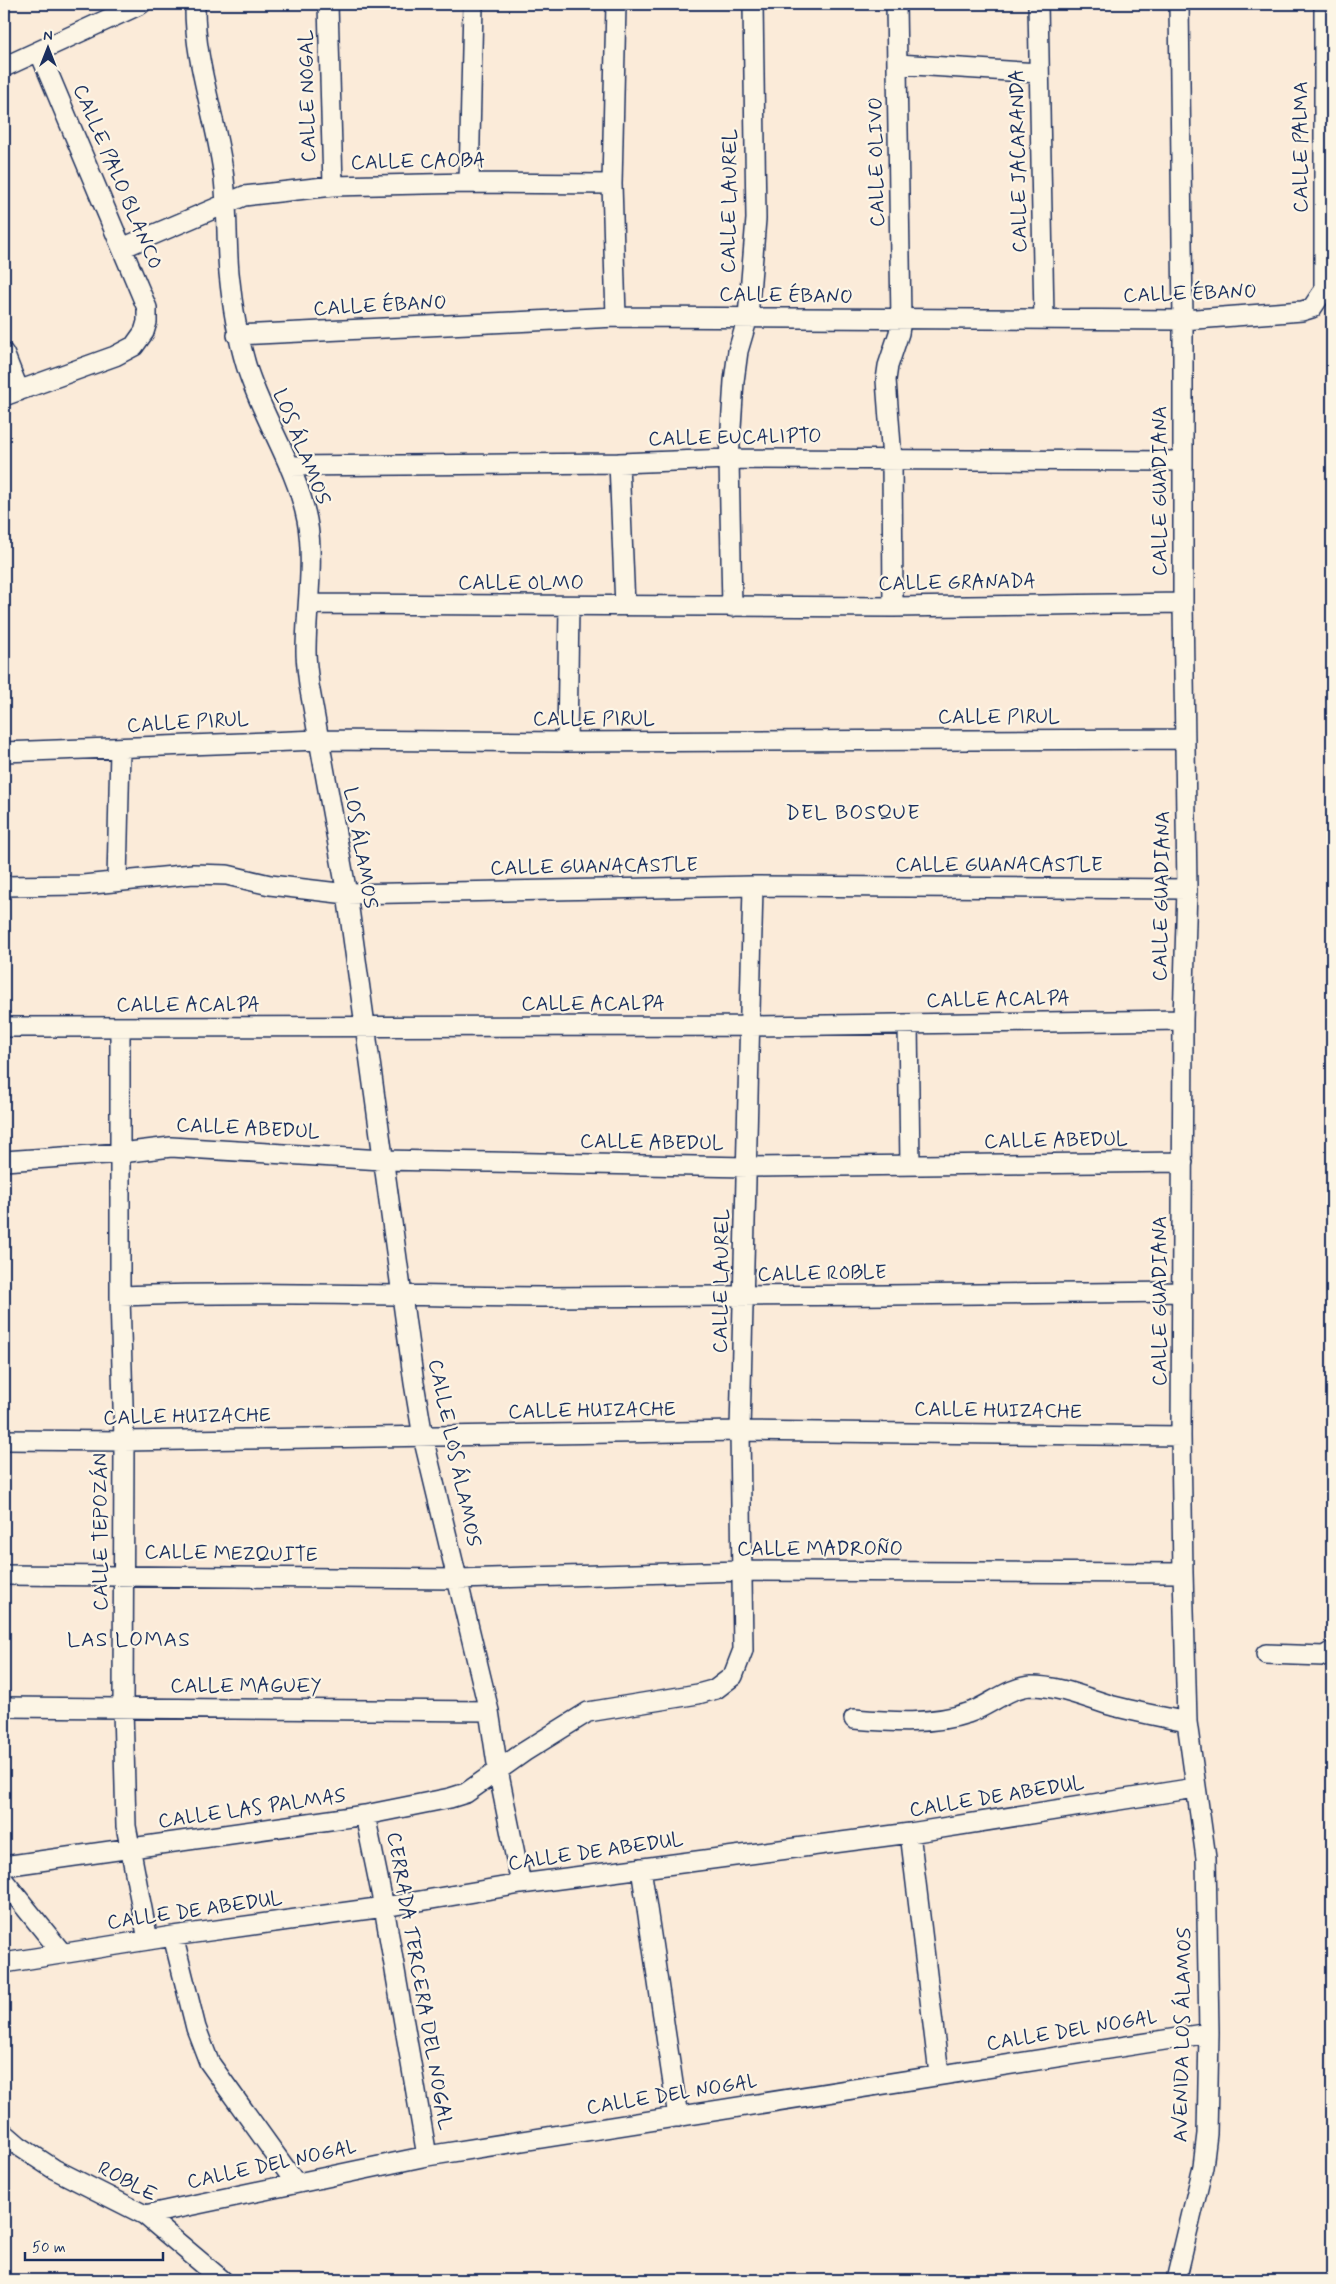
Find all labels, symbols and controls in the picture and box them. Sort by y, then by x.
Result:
north arrow [22,22,72,72]
text: N [43,27,53,45]
street label: CALLE NOGAL [293,29,323,163]
street label: CALLE JACARANDA [1004,69,1034,253]
street label: CALLE PALO BLANCO [66,80,168,274]
street label: CALLE PALMA [1288,81,1315,213]
street label: CALLE OLIVO [862,97,892,227]
street label: CALLE LAUREL [715,128,745,274]
street label: CALLE CAOBA [350,147,486,177]
street label: CALLE ÉBANO [1123,278,1257,310]
street label: CALLE ÉBANO [719,281,853,311]
street label: CALLE ÉBANO [312,289,448,323]
street label: LOS ÁLAMOS [265,385,337,509]
street label: CALLE GUADIANA [1147,406,1174,576]
street label: CALLE EUCALIPTO [648,423,822,453]
street label: CALLE GRANADA [878,568,1036,598]
street label: CALLE OLMO [458,570,584,597]
street label: CALLE PIRUL [938,704,1060,731]
street label: CALLE PIRUL [126,706,250,740]
street label: CALLE PIRUL [533,706,655,733]
street label: LOS ÁLAMOS [336,785,384,911]
district label: DEL BOSQUE [786,799,920,827]
street label: CALLE GUADIANA [1147,810,1177,982]
street label: CALLE GUANACASTLE [490,852,698,882]
street label: CALLE GUANACASTLE [895,852,1103,879]
street label: CALLE ACALPA [926,985,1070,1015]
street label: CALLE ACALPA [521,991,665,1018]
street label: CALLE ACALPA [116,992,260,1019]
street label: CALLE ABEDUL [175,1112,321,1146]
street label: CALLE ABEDUL [984,1126,1128,1156]
street label: CALLE ABEDUL [580,1128,724,1158]
street label: CALLE LAUREL [707,1208,737,1354]
street label: CALLE GUADIANA [1147,1216,1174,1386]
street label: CALLE ROBLE [757,1259,887,1289]
street label: CALLE LOS ÁLAMOS [421,1357,487,1549]
street label: CALLE HUIZACHE [508,1396,676,1426]
street label: CALLE HUIZACHE [914,1396,1082,1426]
street label: CALLE HUIZACHE [103,1402,271,1432]
street label: CALLE TEPOZÁN [88,1453,115,1611]
street label: CALLE MADROÑO [737,1536,903,1563]
street label: CALLE MEZQUITE [144,1539,318,1569]
district label: LAS LOMAS [67,1626,191,1654]
street label: CALLE MAGUEY [170,1673,322,1700]
street label: CALLE DE ABEDUL [907,1770,1087,1824]
street label: CALLE LAS PALMAS [156,1782,348,1836]
street label: CALLE DE ABEDUL [506,1826,686,1878]
street label: CERRADA TERCERA DEL NOGAL [380,1830,459,2133]
street label: CALLE DE ABEDUL [105,1885,285,1937]
street label: AVENIDA LOS ÁLAMOS [1168,1927,1198,2143]
street label: CALLE DEL NOGAL [984,2004,1160,2058]
street label: CALLE DEL NOGAL [584,2068,760,2122]
street label: CALLE DEL NOGAL [185,2134,359,2196]
street label: ROBLE [93,2155,161,2209]
scale bar [25,2229,162,2261]
text: 50 m [32,2238,66,2258]

